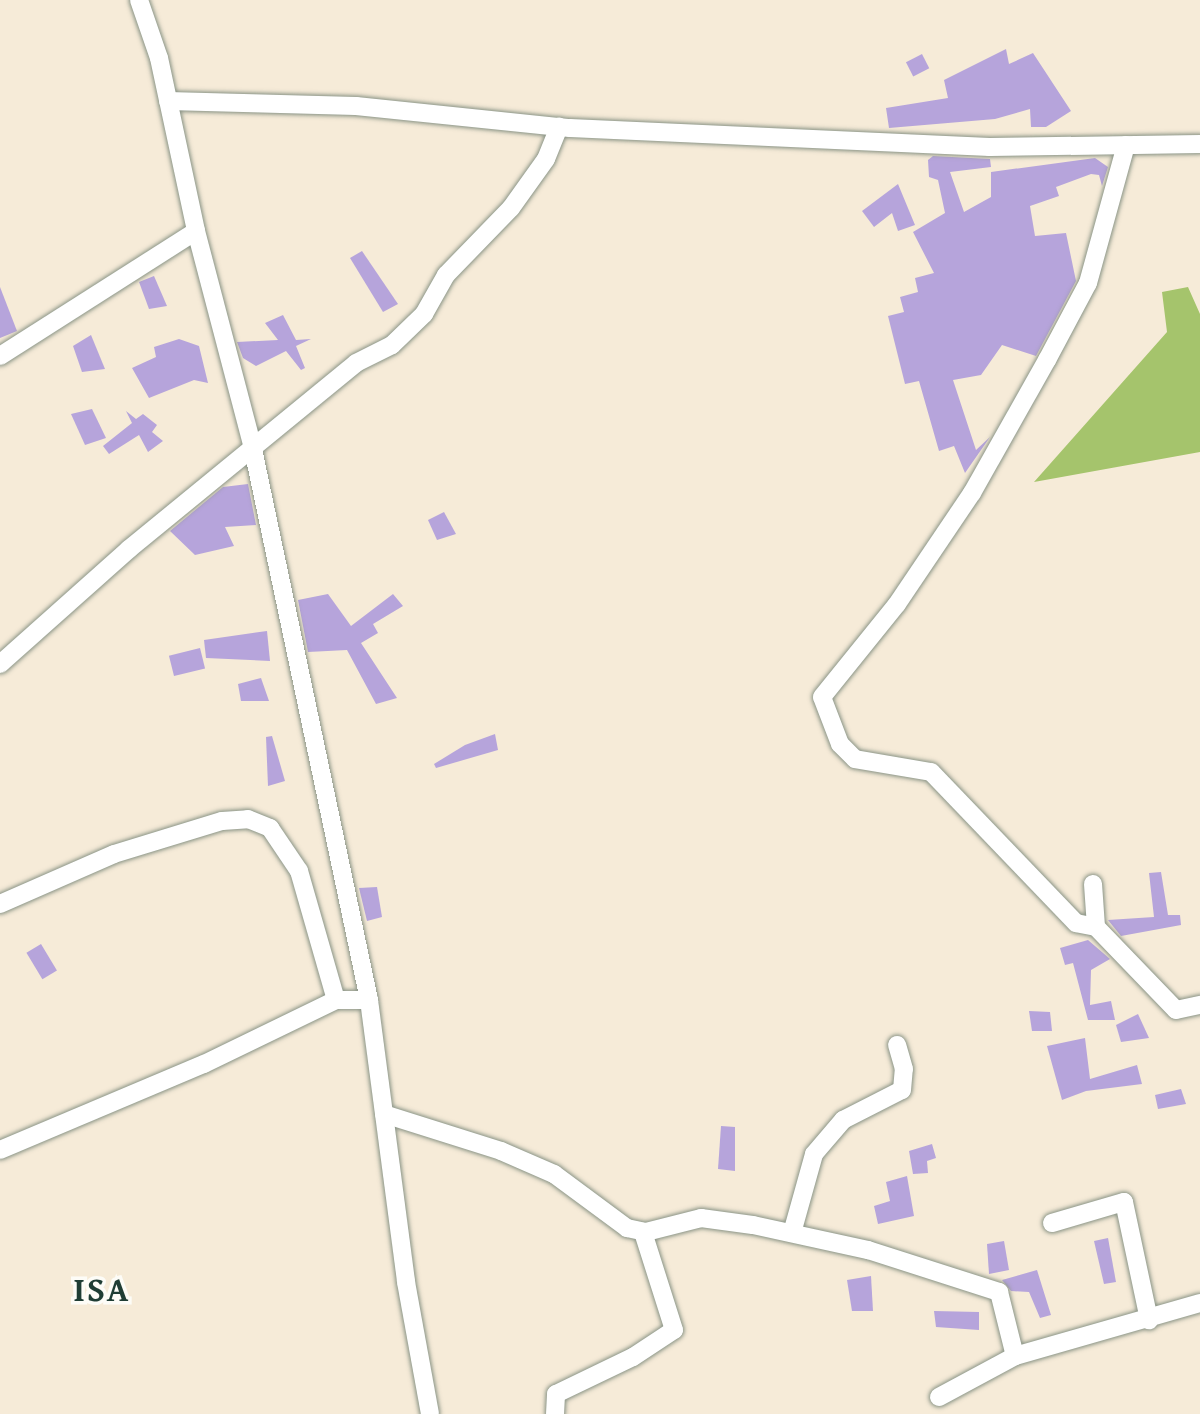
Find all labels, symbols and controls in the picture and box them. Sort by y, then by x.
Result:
district label: ISA [73,1269,131,1309]

